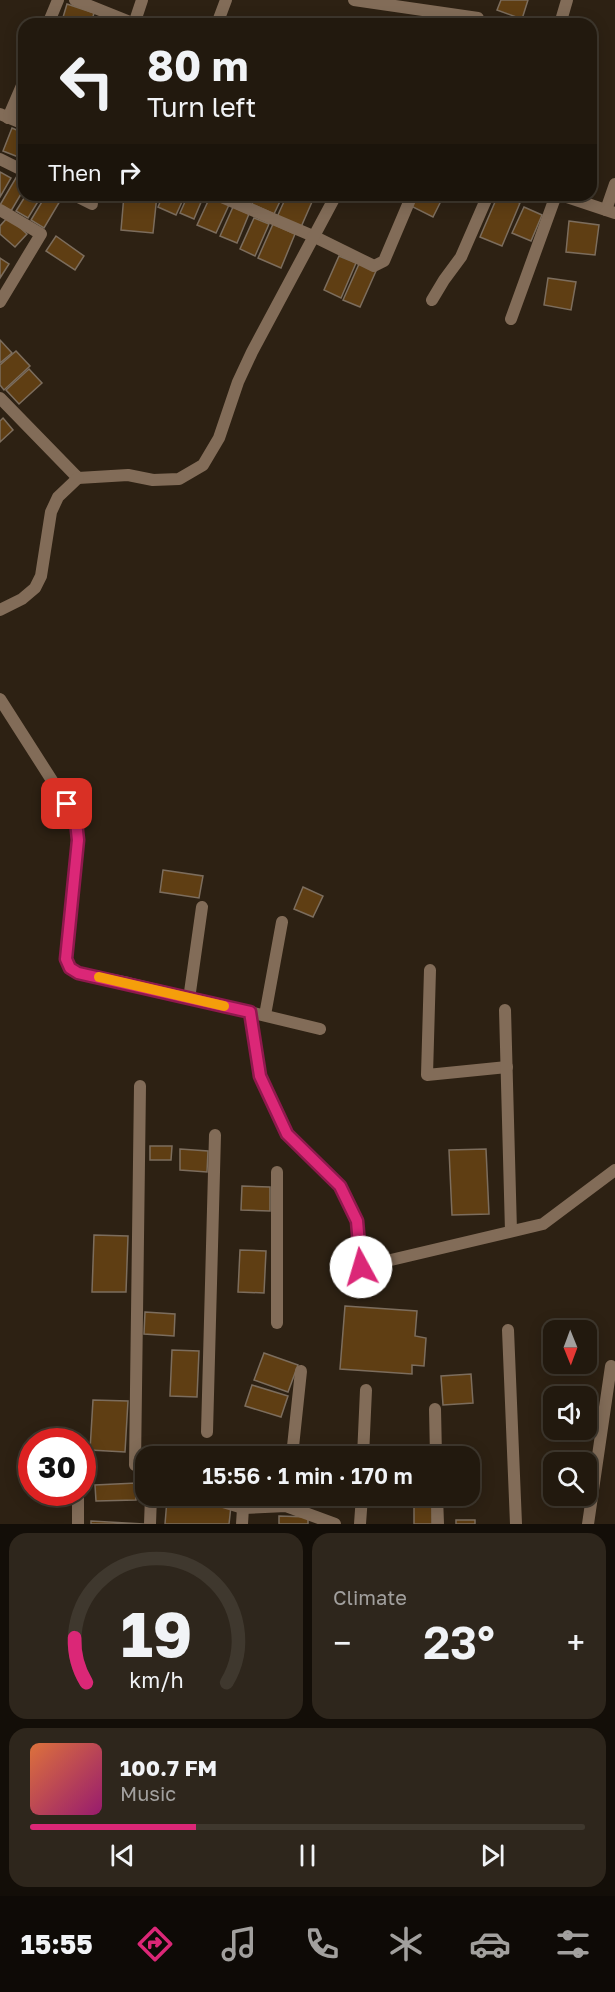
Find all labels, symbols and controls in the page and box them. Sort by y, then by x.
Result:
text: 80 m [147,40,248,90]
icon: left [48,42,126,120]
text: Turn left [147,91,256,123]
icon: right [113,156,146,189]
text: Then [48,159,101,186]
pin [41,778,92,829]
icon: arrive [50,787,83,820]
position arrow [329,1235,393,1299]
north arrow [543,1320,597,1374]
map controls [543,1320,597,1506]
button: sound [543,1386,597,1440]
speed limit sign: 30 [18,1428,96,1506]
button: search [543,1452,597,1506]
text: 15:56 · 1 min · 170 m [202,1462,413,1489]
text: Climate [333,1585,407,1609]
text: 19 [120,1596,192,1671]
text: 23° [423,1615,495,1669]
text: − [333,1623,351,1662]
text: + [567,1623,585,1662]
text: km/h [129,1667,183,1693]
text: 100.7 FM [120,1754,217,1781]
text: Music [120,1781,176,1805]
icon: previous [106,1839,139,1872]
icon: pause [291,1839,324,1872]
icon: next [476,1839,509,1872]
icon: directions [134,1923,176,1965]
icon: music [218,1923,260,1965]
icon: phone [301,1923,343,1965]
icon: climate [385,1923,427,1965]
icon: car [469,1923,511,1965]
icon: filters [552,1923,594,1965]
text: 15:55 [21,1928,93,1960]

